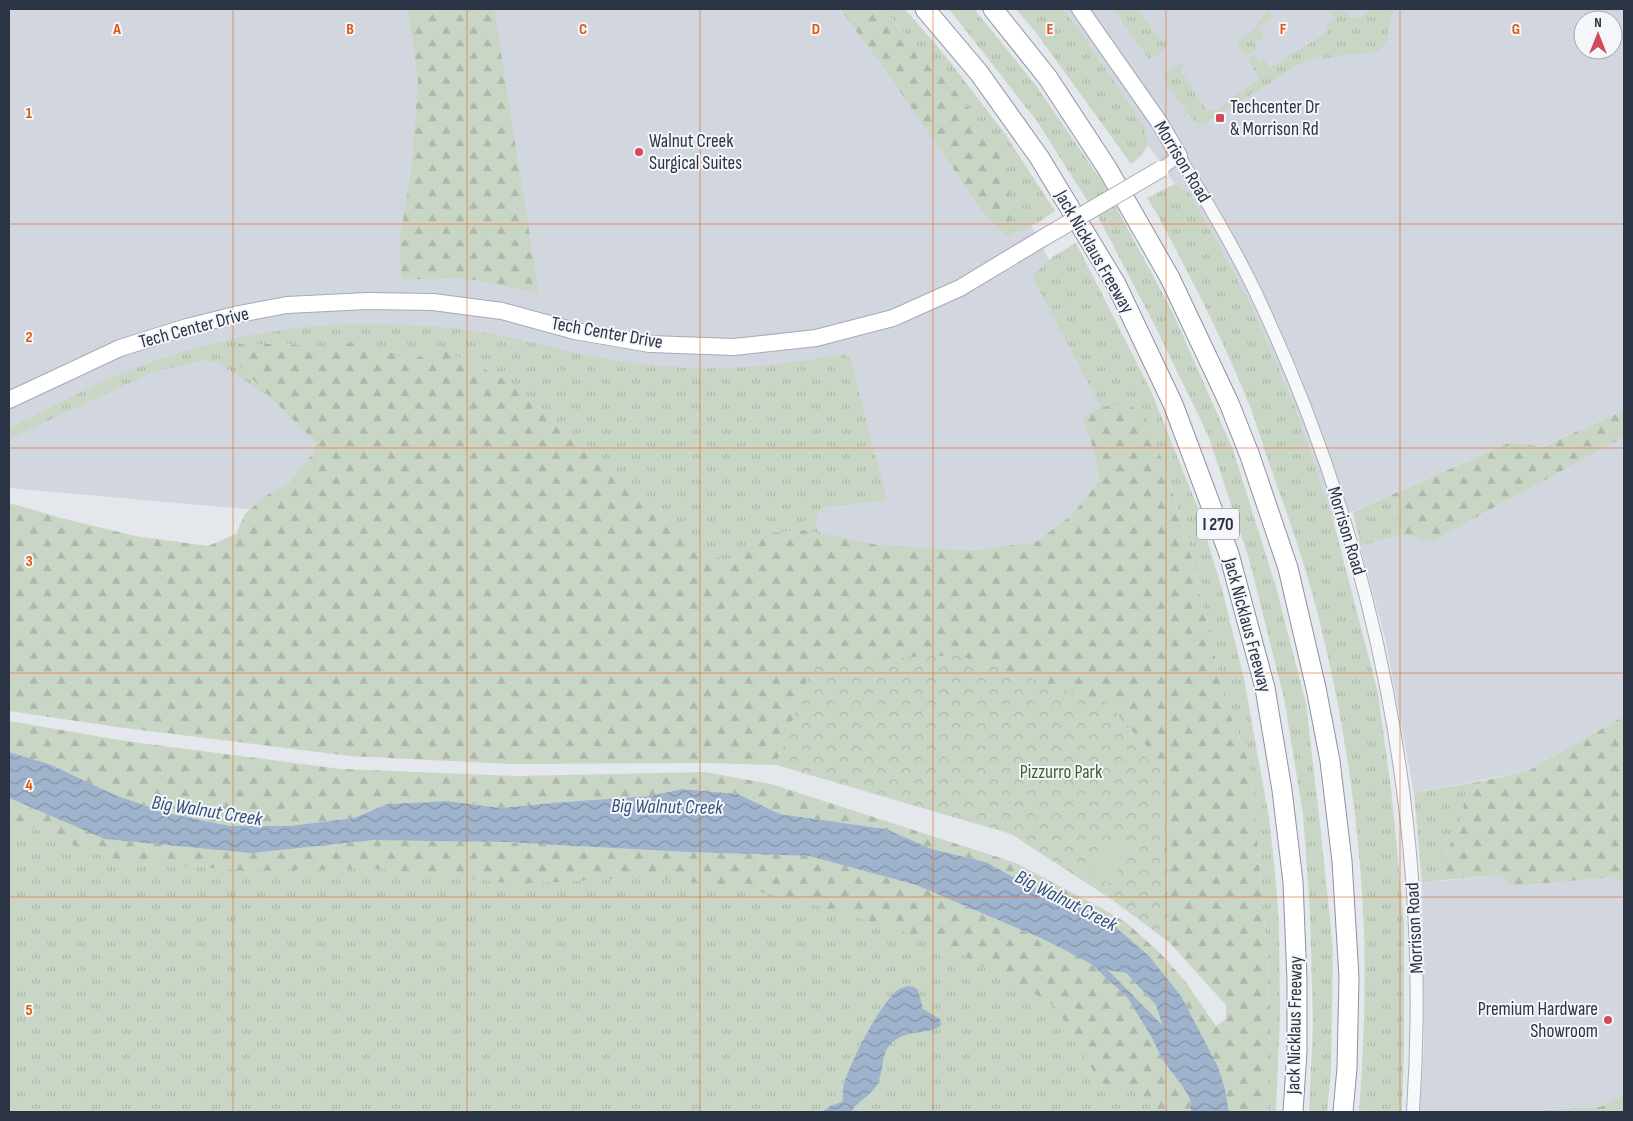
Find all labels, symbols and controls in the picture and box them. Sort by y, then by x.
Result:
north arrow [1573,10,1623,60]
text: N [1594,14,1602,31]
text: A [112,20,121,39]
text: B [346,20,354,39]
text: C [579,20,587,39]
text: D [812,20,820,39]
text: E [1047,20,1054,39]
text: F [1280,20,1287,39]
text: G [1512,20,1520,39]
place label: Techcenter Dr & Morrison Rd [1230,96,1320,141]
text: 1 [26,104,33,123]
marker: Techcenter Dr & Morrison Rd [1214,112,1226,124]
street label: Morrison Road [1149,117,1215,207]
place label: Walnut Creek Surgical Suites [649,130,742,175]
marker: Walnut Creek Surgical Suites [633,146,645,158]
street label: Jack Nicklaus Freeway [1049,185,1139,318]
street label: Tech Center Drive [137,302,251,354]
street label: Tech Center Drive [549,312,665,354]
text: 2 [25,328,33,347]
street label: Morrison Road [1322,484,1370,578]
road number: I 270 [1197,508,1239,540]
text: 3 [25,552,33,571]
street label: Jack Nicklaus Freeway [1218,554,1276,695]
park label: Pizzurro Park [1020,761,1103,784]
text: 4 [25,776,33,795]
water label: Big Walnut Creek [150,790,264,832]
water label: Big Walnut Creek [611,794,723,820]
water label: Big Walnut Creek [1011,865,1122,937]
street label: Morrison Road [1401,882,1429,974]
street label: Jack Nicklaus Freeway [1282,955,1308,1095]
place label: Premium Hardware Showroom [1478,998,1598,1043]
text: 5 [25,1001,33,1020]
marker: Premium Hardware Showroom [1602,1014,1614,1026]

